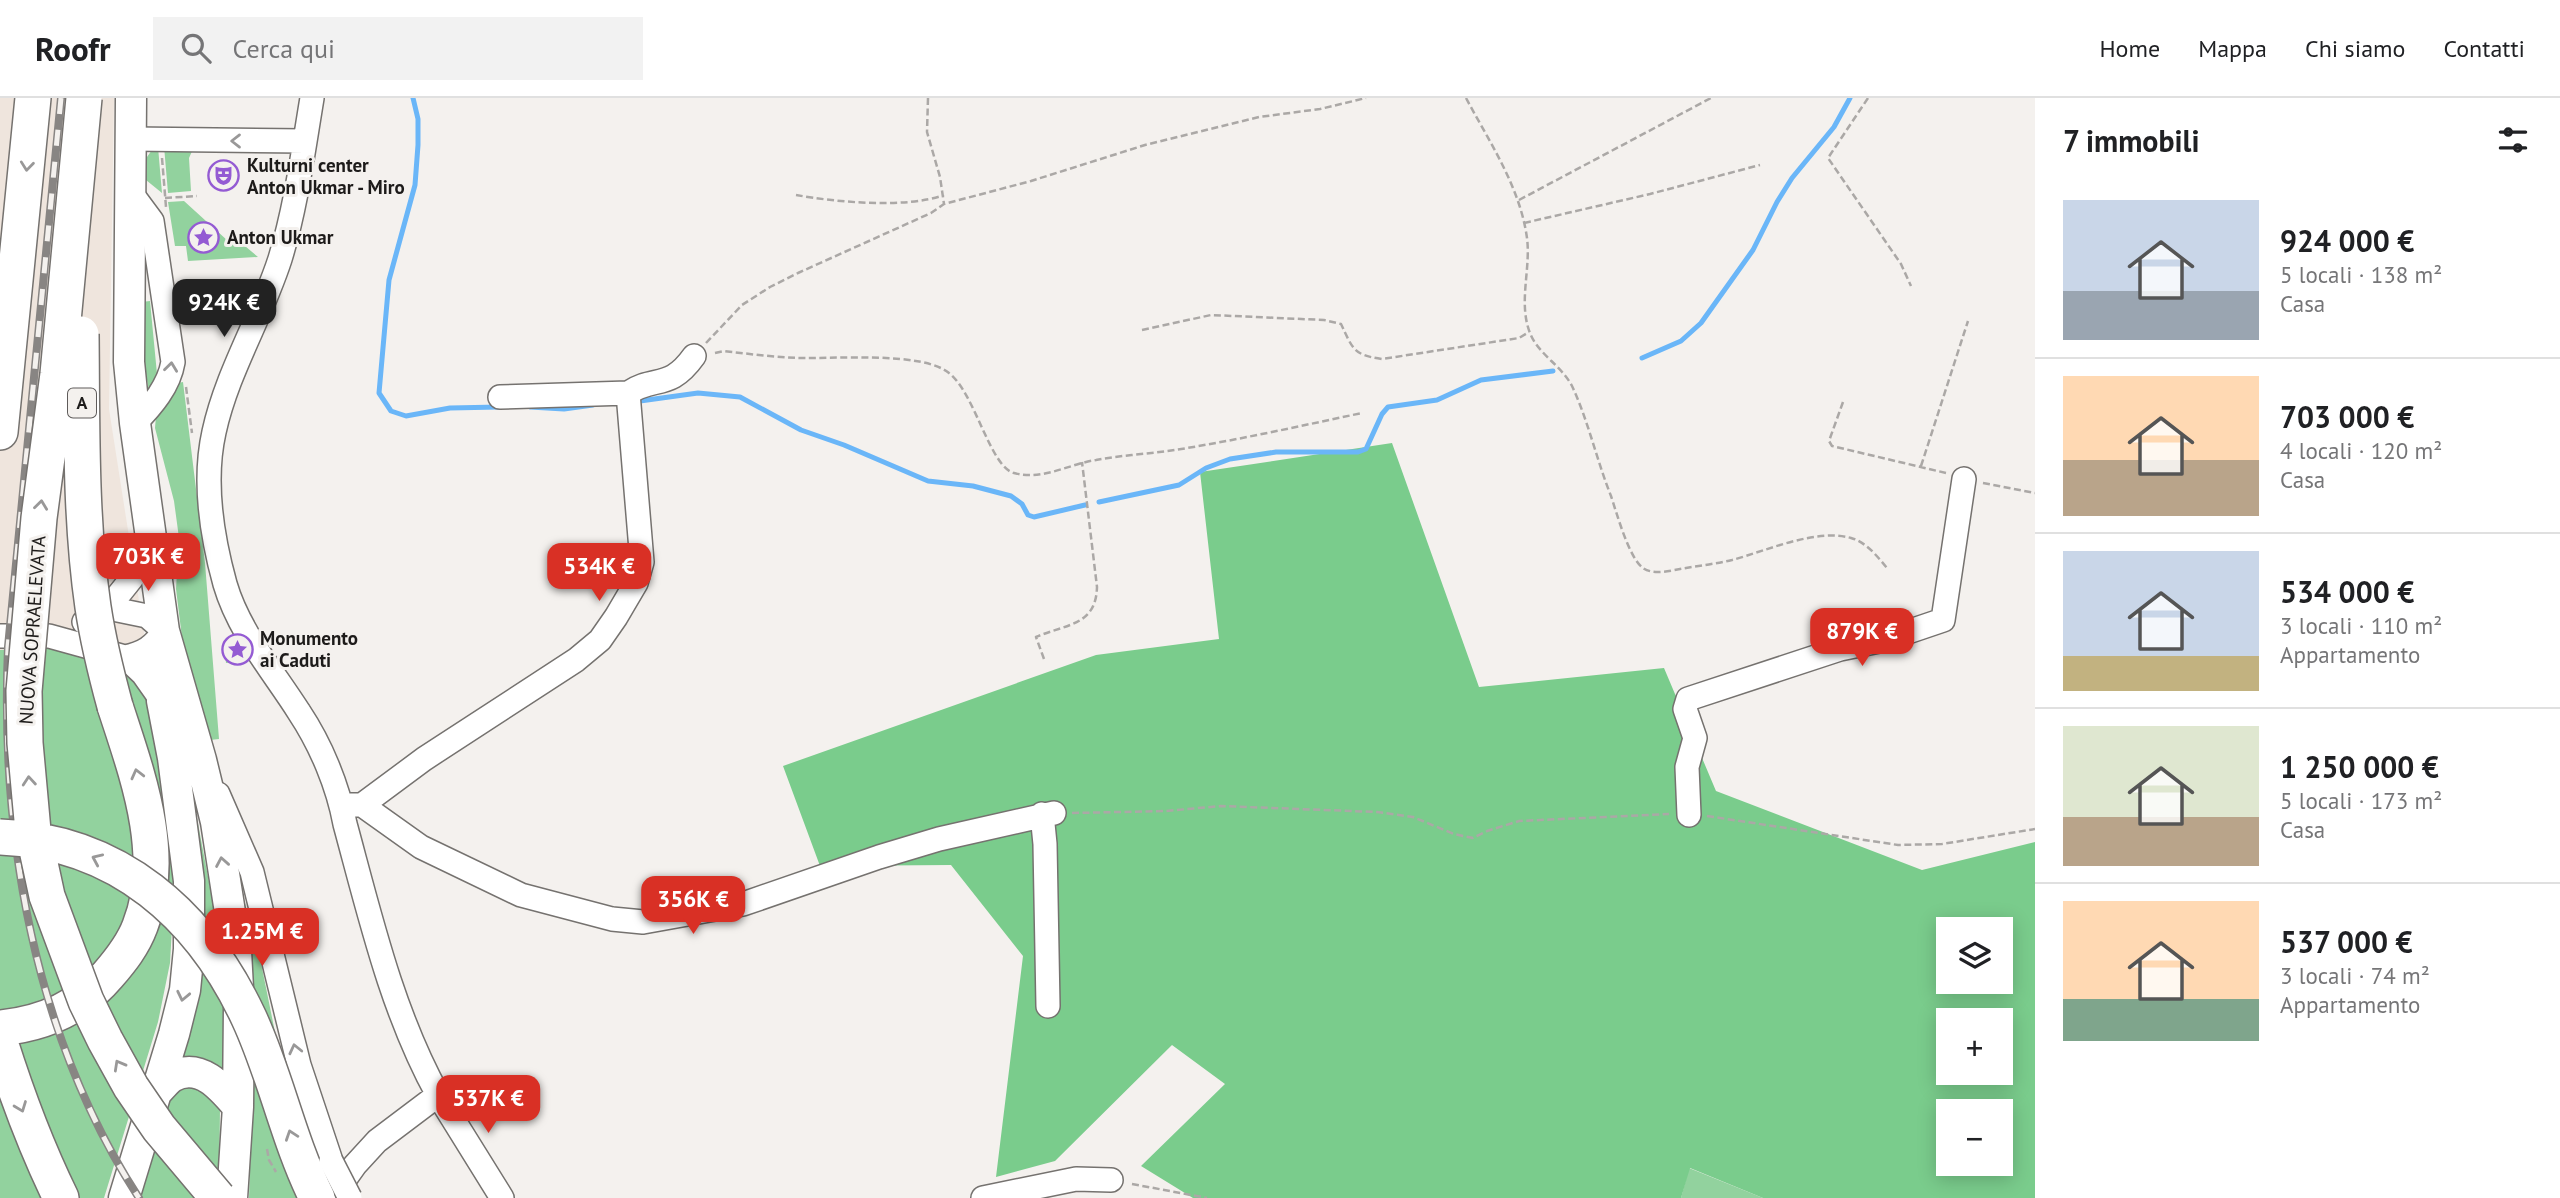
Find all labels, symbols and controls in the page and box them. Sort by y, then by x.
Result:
search box [153,17,643,80]
text: Roofr [35,27,111,70]
icon: search [177,29,215,67]
text: Cerca qui [233,32,335,65]
text: Home [2099,33,2160,64]
text: Mappa [2198,33,2267,64]
text: Chi siamo [2305,33,2405,64]
text: Contatti [2443,33,2525,64]
text: 7 immobili [2063,121,2200,160]
icon: filters [2494,121,2532,159]
one-way arrow [231,133,241,149]
place label: Kulturni center Anton Ukmar - Miro [247,153,405,199]
theatre icon: Kulturni center Anton Ukmar - Miro [207,159,241,193]
one-way arrow [19,160,34,172]
place icon: Anton Ukmar [187,220,221,254]
text: 924 000 € [2280,221,2414,260]
place label: Anton Ukmar [227,225,334,249]
icon: home [2119,228,2203,312]
text: 5 locali · 138 m² [2280,260,2442,289]
pin: 924K € [167,280,281,339]
text: 924K € [188,287,260,316]
text: Casa [2280,289,2325,318]
one-way arrow [163,361,178,373]
road number: A [68,388,96,418]
text: 703 000 € [2280,397,2414,436]
icon: home [2119,404,2203,488]
text: 4 locali · 120 m² [2280,436,2442,465]
text: Casa [2280,465,2325,494]
one-way arrow [33,499,48,511]
pin: 703K € [91,533,205,593]
street label: NUOVA SOPRAELEVATA [13,535,51,725]
text: 703K € [112,541,184,570]
pin: 534K € [542,544,656,603]
text: 534K € [563,551,635,580]
text: 534 000 € [2280,572,2414,611]
icon: home [2119,579,2203,663]
pin: 879K € [1805,608,1919,668]
text: 3 locali · 110 m² [2280,611,2442,640]
text: 879K € [1826,616,1898,645]
place label: Monumento ai Caduti [260,626,358,672]
place icon: Monumento ai Caduti [220,632,254,666]
text: Appartamento [2280,640,2420,669]
text: 1 250 000 € [2280,747,2439,786]
icon: home [2119,754,2203,838]
one-way arrow [131,768,145,780]
one-way arrow [22,775,37,786]
text: 5 locali · 173 m² [2280,786,2442,815]
text: Casa [2280,815,2325,844]
one-way arrow [92,853,104,867]
one-way arrow [216,856,231,868]
pin: 356K € [636,876,750,936]
text: 356K € [657,884,729,913]
pin: 1.25M € [197,908,327,968]
text: 1.25M € [221,916,303,945]
map controls [1936,917,2013,1176]
button: layers [1936,917,2013,994]
text: 537 000 € [2280,922,2413,961]
icon: home [2119,929,2203,1013]
text: 3 locali · 74 m² [2280,961,2430,990]
one-way arrow [176,990,191,1002]
text: Appartamento [2280,990,2420,1019]
button: + [1936,1008,2013,1085]
one-way arrow [289,1043,304,1055]
one-way arrow [114,1060,127,1072]
pin: 537K € [431,1076,545,1135]
text: 537K € [452,1083,524,1112]
button: − [1936,1099,2013,1176]
one-way arrow [13,1100,27,1112]
one-way arrow [285,1130,299,1142]

